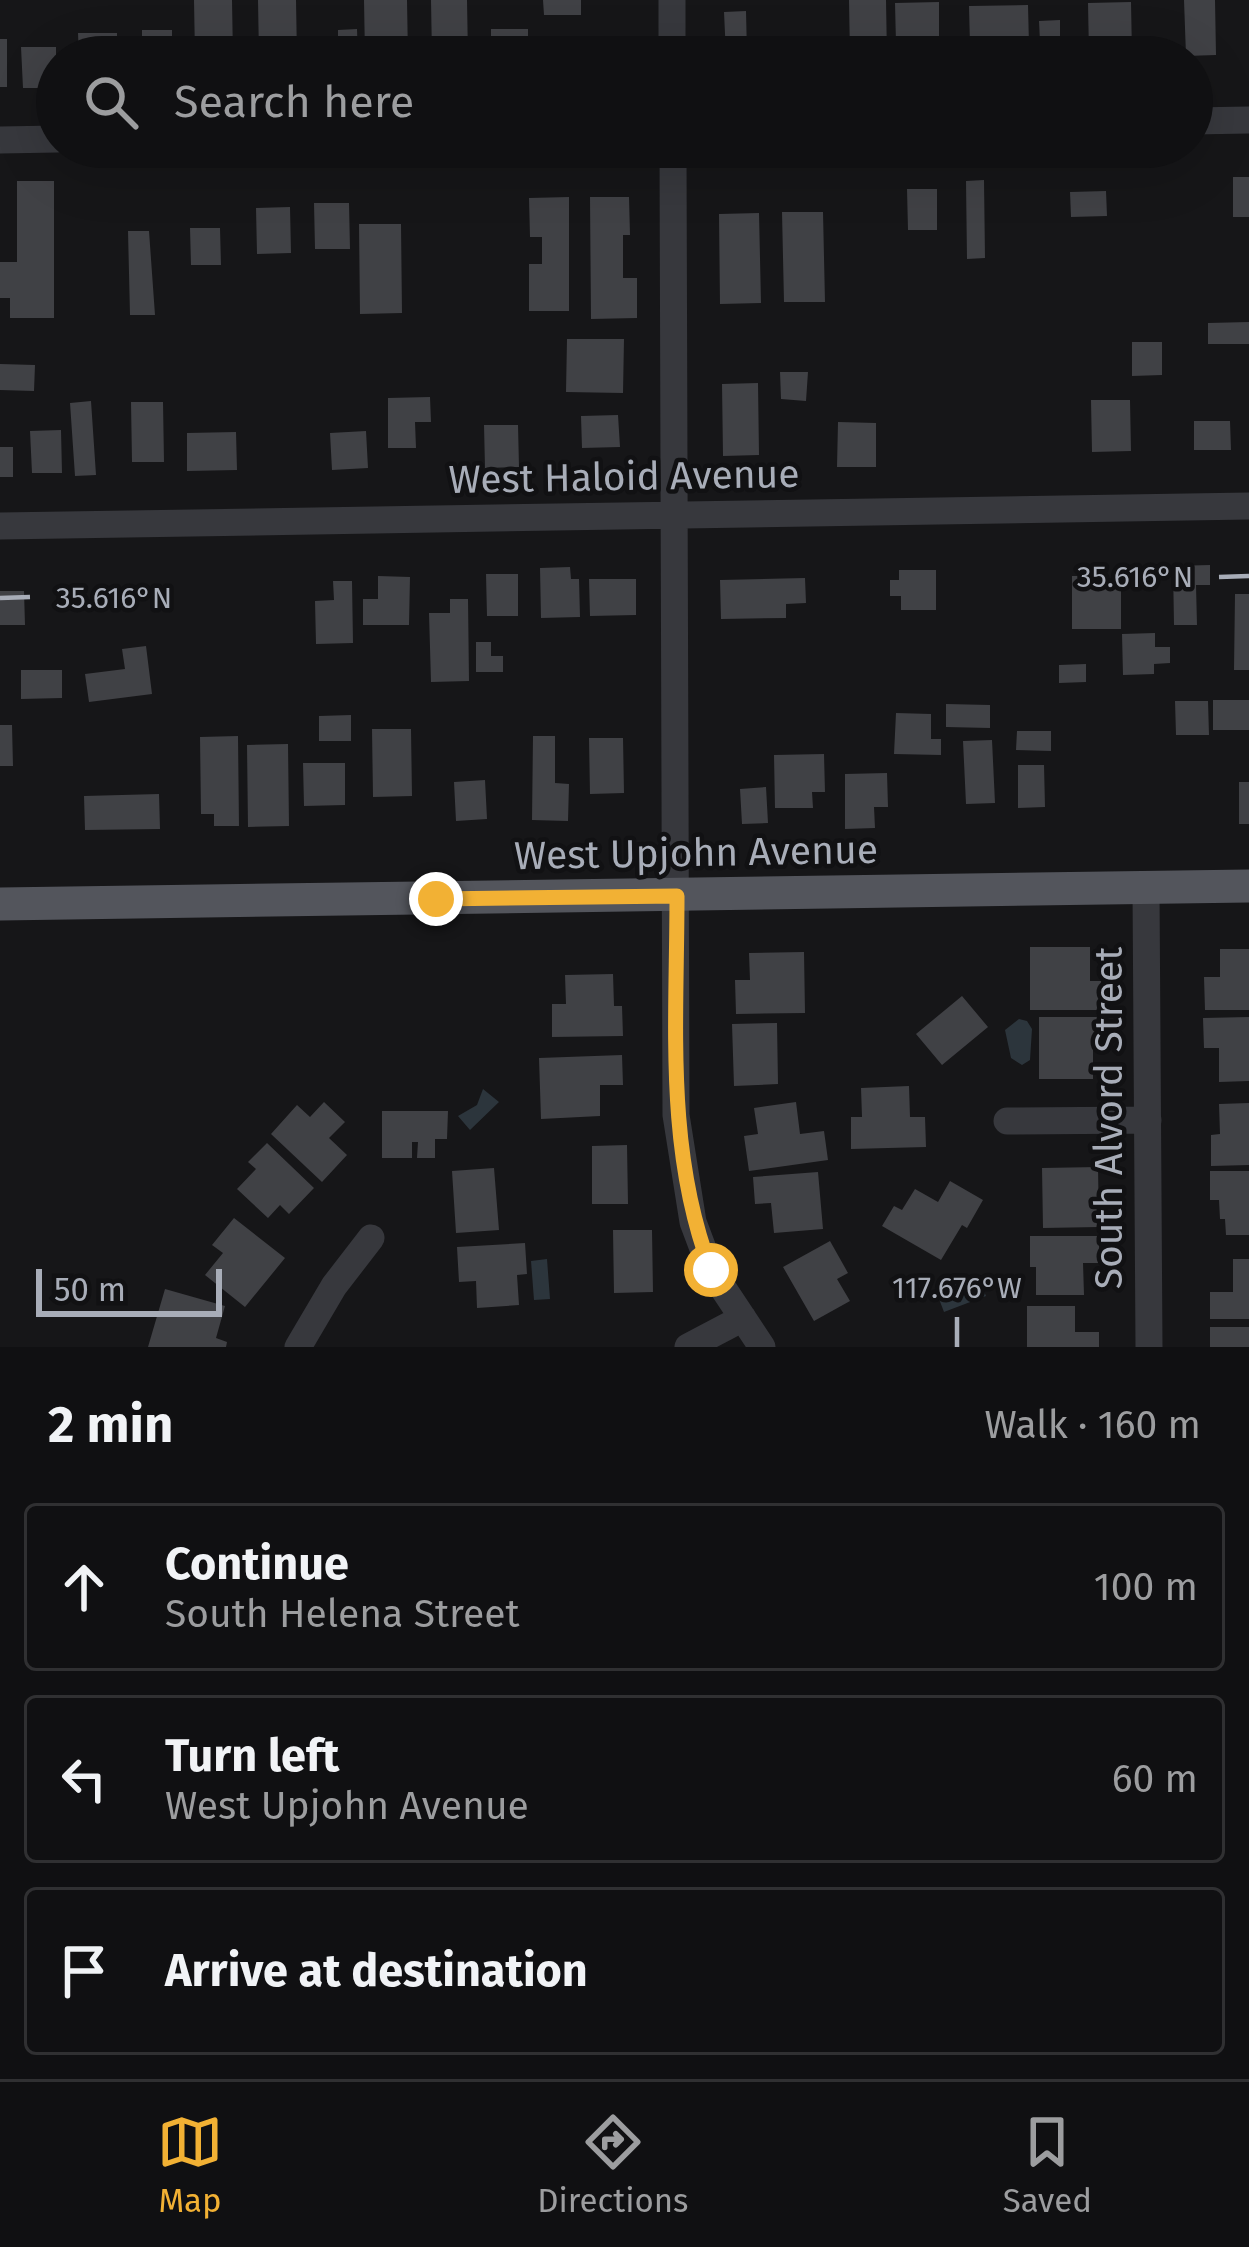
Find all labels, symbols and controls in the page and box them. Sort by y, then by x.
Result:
search box [36,36,1213,168]
icon: search [78,69,144,135]
text: Search here [174,75,414,129]
street label: West Haloid Avenue [448,451,800,503]
text: 35.616°N [1077,559,1193,595]
text: 35.616°N [56,580,172,616]
street label: West Upjohn Avenue [514,827,878,879]
route end [409,872,463,926]
street label: South Alvord Street [1086,946,1132,1289]
route start [684,1243,738,1297]
scale bar [36,1263,222,1316]
text: 50 m [54,1270,126,1310]
text: 117.676°W [892,1270,1022,1306]
text: 2 min [48,1394,173,1456]
text: Walk · 160 m [985,1402,1201,1448]
text: Continue [165,1537,349,1591]
icon: ahead [51,1554,117,1620]
text: 100 m [1094,1564,1198,1610]
text: South Helena Street [165,1591,519,1637]
text: Turn left [165,1729,339,1783]
icon: left [51,1746,117,1812]
text: 60 m [1112,1756,1198,1802]
text: West Upjohn Avenue [165,1783,529,1829]
icon: arrive [51,1938,117,2004]
text: Arrive at destination [165,1944,588,1998]
tab: Map [157,2109,223,2221]
tab: Directions [537,2109,689,2221]
tab: Saved [1003,2109,1092,2221]

